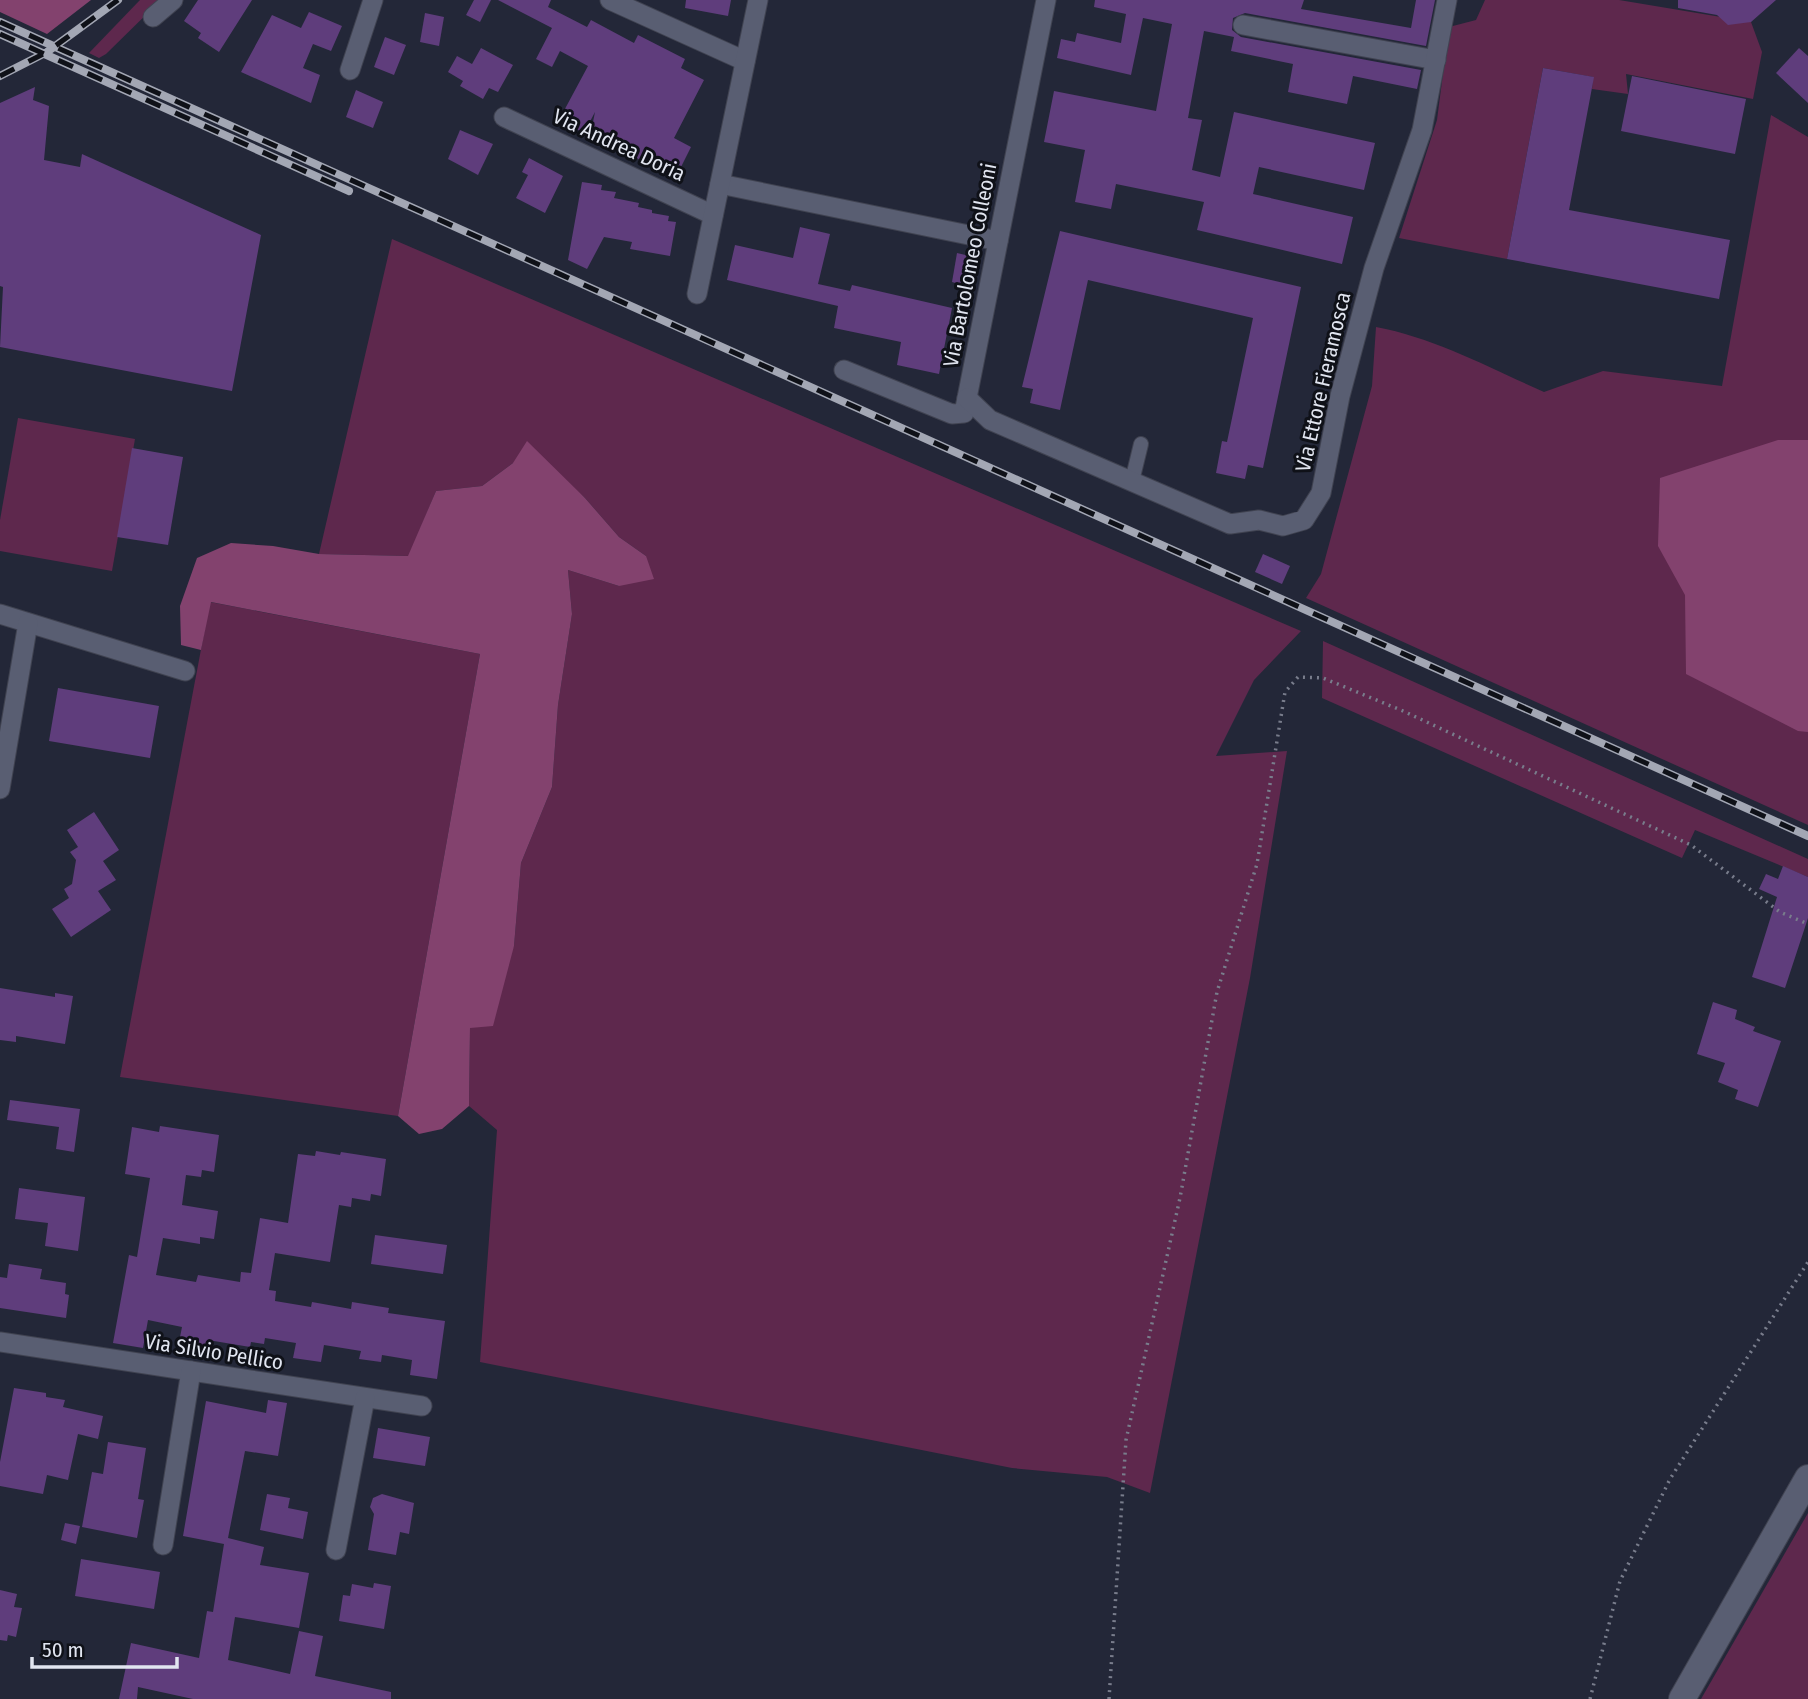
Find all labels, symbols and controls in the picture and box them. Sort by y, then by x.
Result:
street label: Via Andrea Doria [549,103,689,187]
street label: Via Bartolomeo Colleoni [937,161,1003,369]
street label: Via Ettore Fieramosca [1290,290,1356,474]
street label: Via Silvio Pellico [143,1328,285,1376]
scale bar [32,1626,177,1670]
text: 50 m [42,1637,84,1663]

